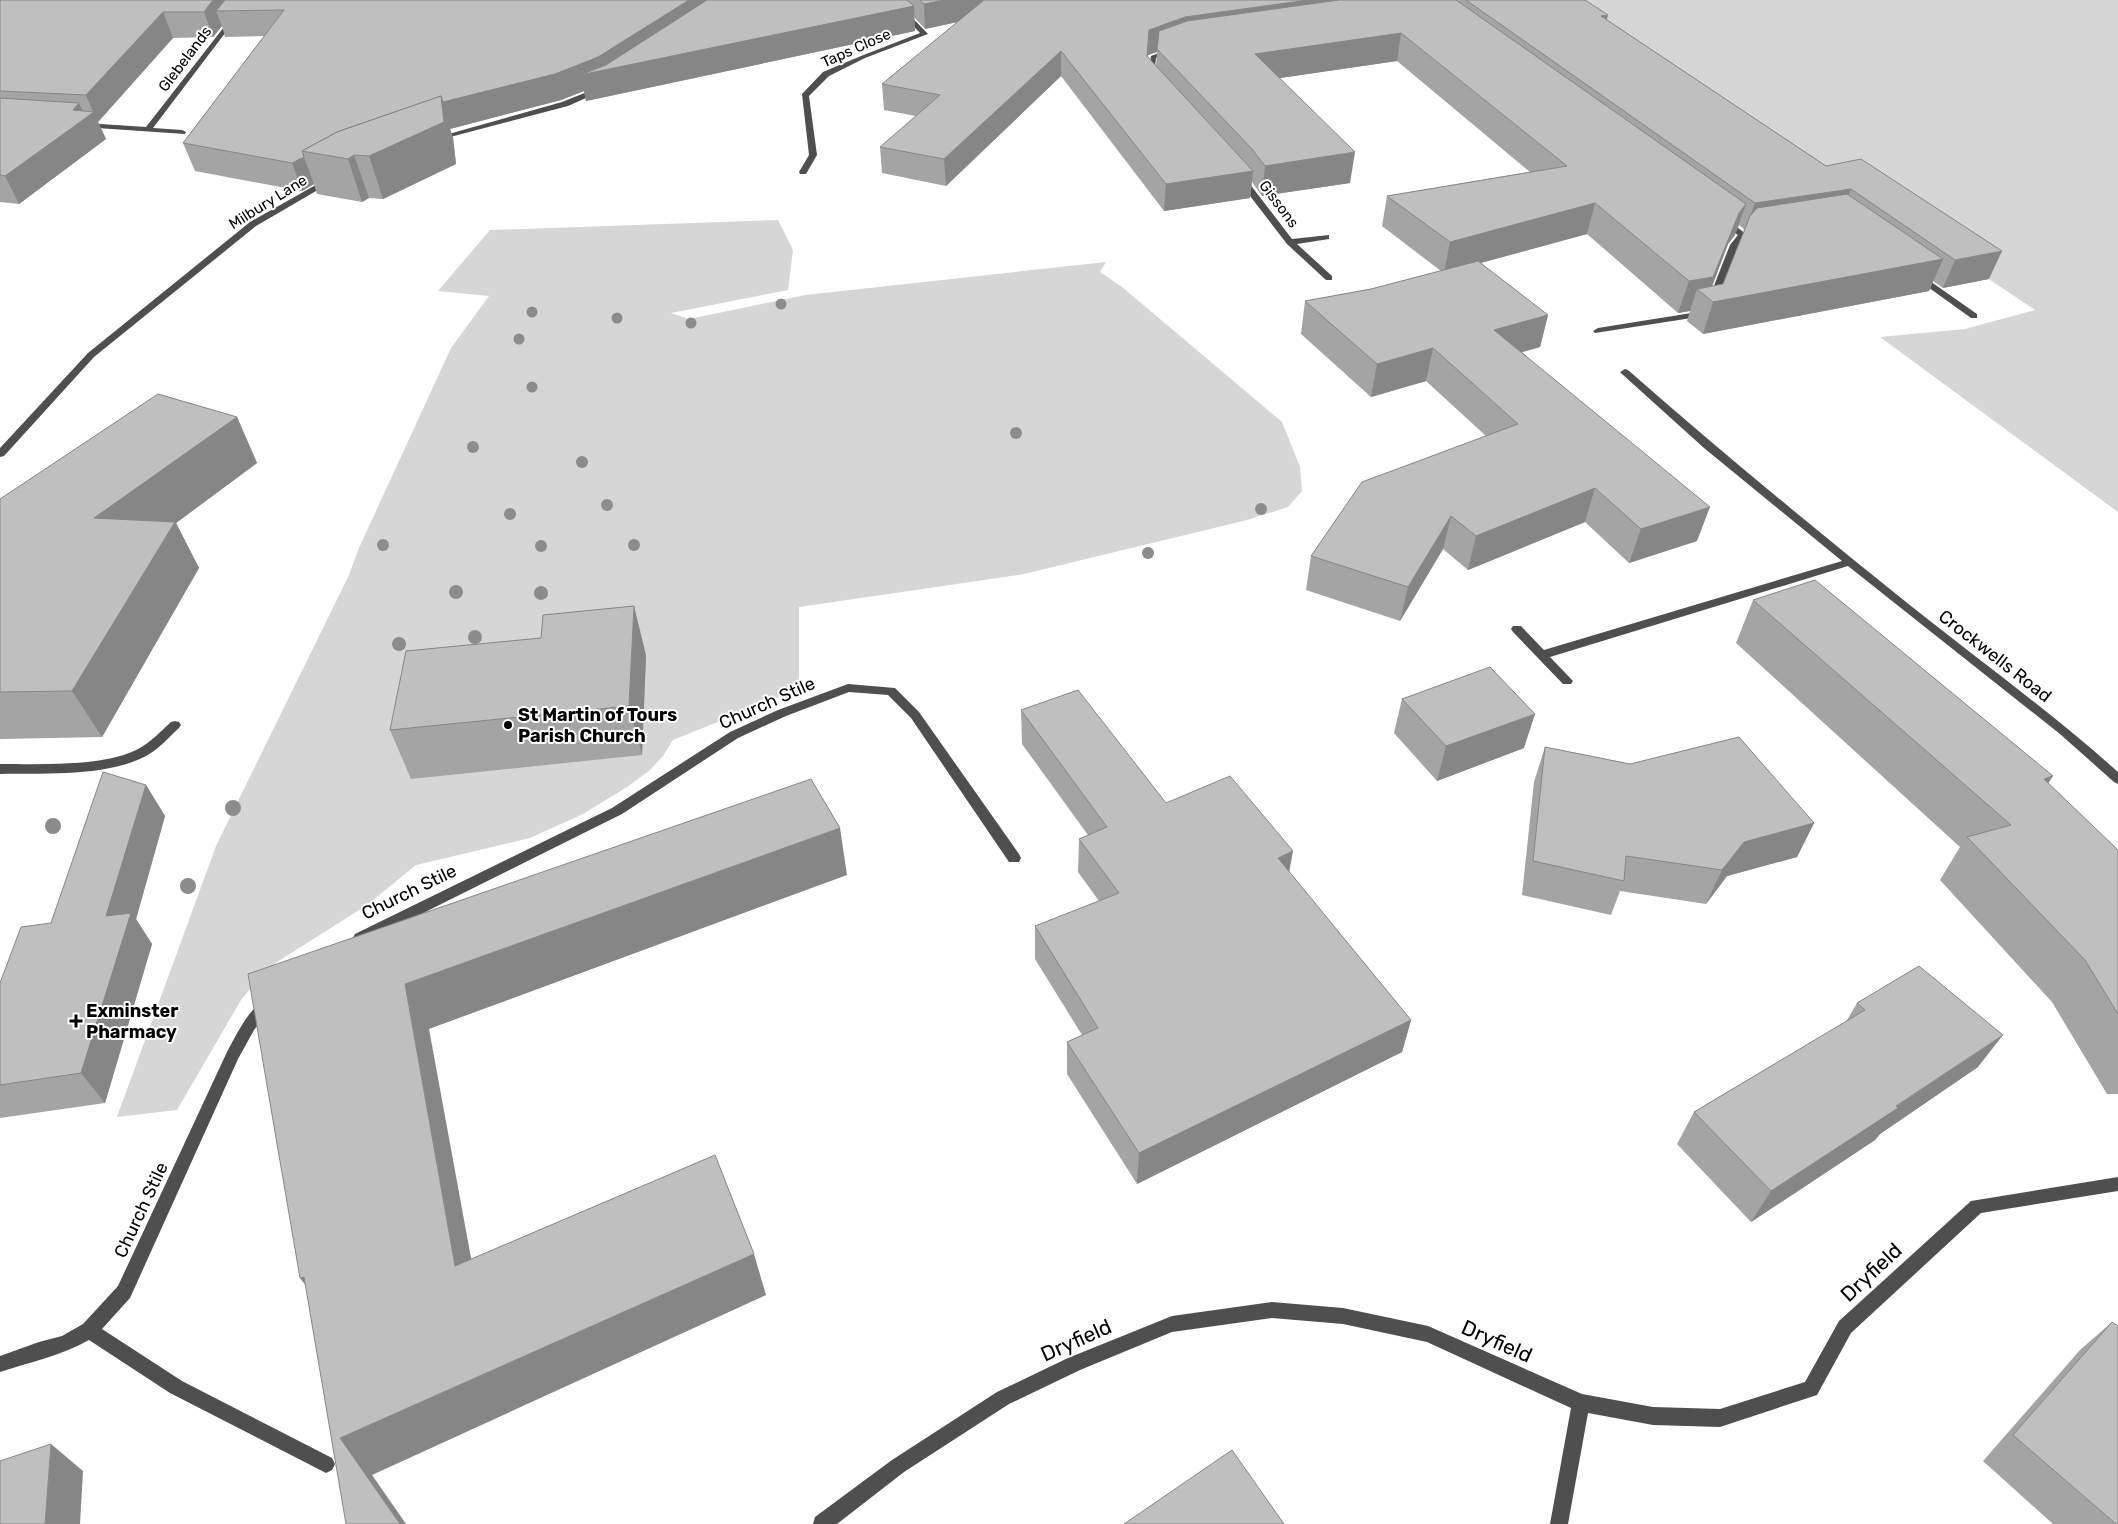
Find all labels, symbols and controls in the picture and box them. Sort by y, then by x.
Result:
street label: Glebelands [155,22,216,95]
street label: Taps Close [818,25,894,71]
street label: Milbury Lane [226,171,310,233]
street label: Gissons [1255,177,1303,231]
street label: Crockwells Road [1934,605,2056,707]
street label: Church Stile [716,672,818,734]
place label: St Martin of Tours Parish Church [518,704,677,747]
marker: St Martin of Tours Parish Church [502,719,514,731]
street label: Church Stile [358,860,460,924]
place label: Exminster Pharmacy [86,1000,178,1043]
marker: Exminster Pharmacy [70,1015,82,1027]
street label: Church Stile [109,1159,173,1261]
street label: Dryfield [1835,1237,1907,1307]
street label: Dryfield [1037,1313,1115,1367]
street label: Dryfield [1458,1314,1536,1368]

